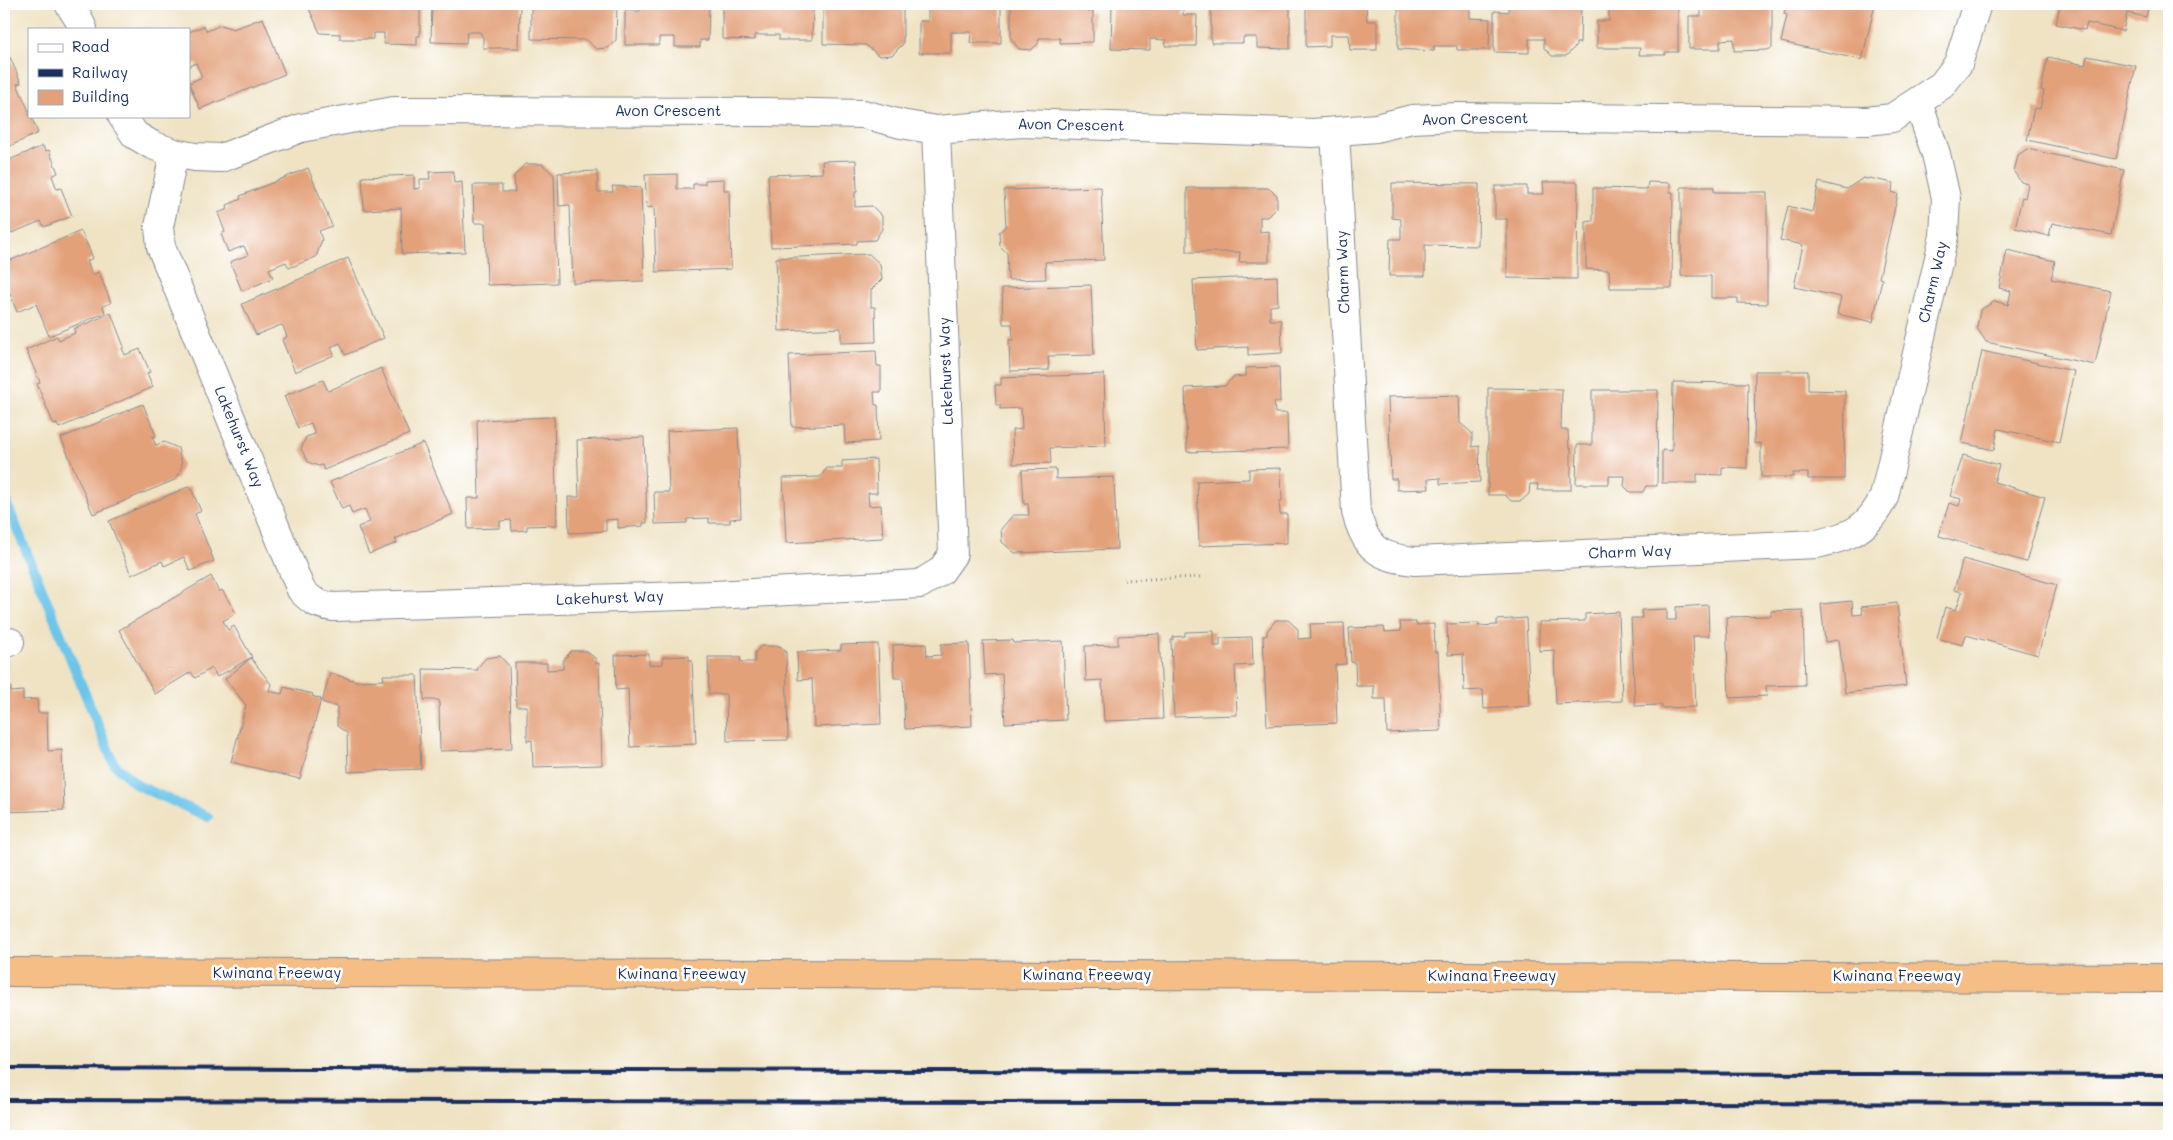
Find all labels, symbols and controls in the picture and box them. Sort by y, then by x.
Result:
legend [28,28,190,118]
text: Road [72,36,109,56]
text: Railway [72,62,128,82]
text: Building [72,86,129,106]
street label: Avon Crescent [615,100,721,120]
street label: Avon Crescent [1421,107,1528,129]
street label: Avon Crescent [1018,113,1125,135]
street label: Charm Way [1331,230,1353,314]
street label: Charm Way [1913,239,1951,325]
street label: Lakehurst Way [933,317,957,425]
street label: Lakehurst Way [210,383,269,490]
street label: Charm Way [1588,540,1672,562]
street label: Lakehurst Way [556,585,664,609]
street label: Kwinana Freeway [213,962,342,982]
street label: Kwinana Freeway [618,963,747,983]
street label: Kwinana Freeway [1023,964,1152,984]
street label: Kwinana Freeway [1428,965,1557,985]
street label: Kwinana Freeway [1833,965,1962,985]

